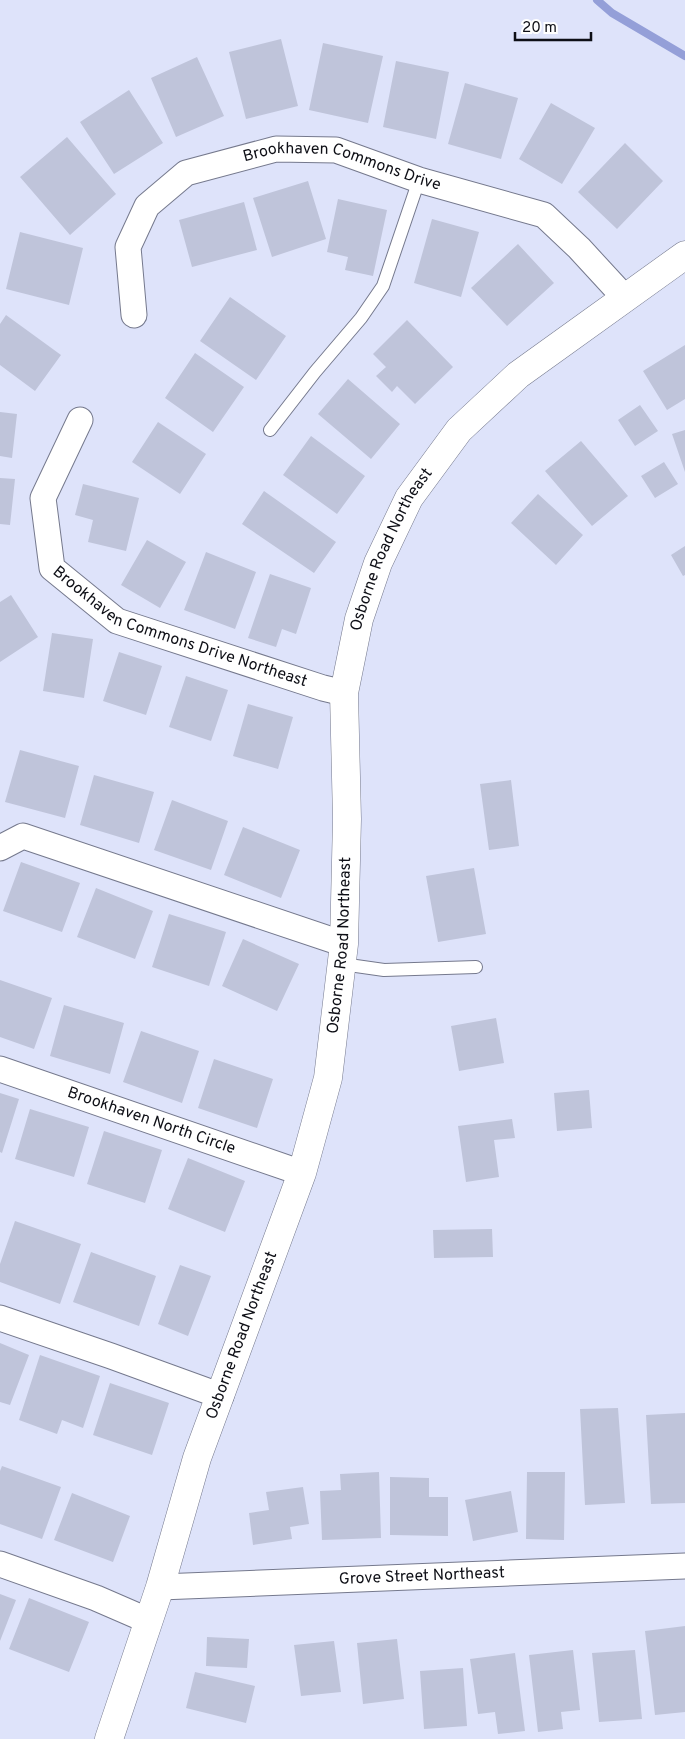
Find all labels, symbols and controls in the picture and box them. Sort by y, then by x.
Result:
scale bar [515,10,591,42]
text: 20 m [522,19,557,38]
street label: Brookhaven Commons Drive [241,139,443,196]
street label: Osborne Road Northeast [347,464,437,633]
street label: Brookhaven Commons Drive Northeast [48,562,310,692]
street label: Osborne Road Northeast [323,857,356,1035]
street label: Brookhaven North Circle [65,1083,238,1159]
street label: Osborne Road Northeast [202,1249,282,1422]
street label: Grove Street Northeast [338,1563,505,1590]

